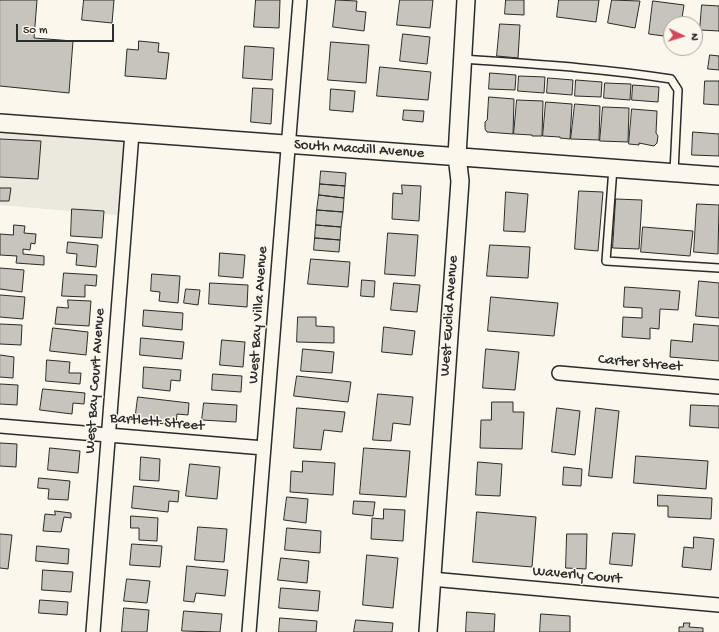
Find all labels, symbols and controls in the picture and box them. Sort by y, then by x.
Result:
scale bar [18,16,116,42]
north arrow [663,16,703,56]
text: 50 m [23,24,48,38]
text: N [688,33,700,41]
street label: South Macdill Avenue [293,136,425,164]
street label: West Bay Villa Avenue [245,246,273,384]
street label: West Euclid Avenue [437,255,463,377]
street label: West Bay Court Avenue [82,308,110,454]
street label: Carter Street [597,351,683,377]
street label: Bartlett Street [109,410,205,436]
street label: Waverly Court [532,563,622,589]

